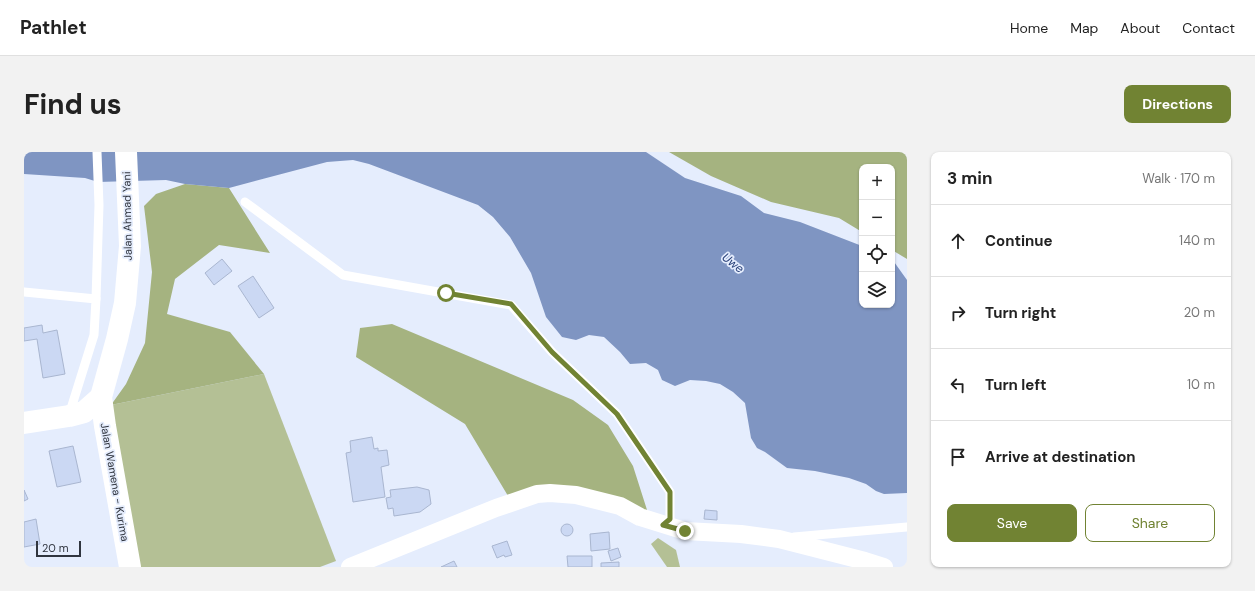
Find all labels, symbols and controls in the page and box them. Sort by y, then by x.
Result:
text: Pathlet [20,15,87,40]
text: Home [1010,19,1048,37]
text: Map [1070,19,1098,37]
text: About [1120,19,1160,37]
text: Contact [1182,19,1235,37]
button: Directions [1124,85,1231,123]
text: Find us [24,86,122,123]
map controls [859,164,895,308]
button: + [859,164,895,200]
text: 3 min [947,167,992,189]
text: Walk · 170 m [1142,170,1215,187]
street label: Jalan Ahmad Yani [119,171,135,261]
button: − [859,200,895,236]
icon: ahead [947,230,969,252]
text: Continue [985,231,1053,251]
text: 140 m [1179,232,1215,249]
button: locate [859,236,895,272]
water label: Uwe [719,249,747,277]
button: layers [859,272,895,308]
route start [437,284,455,302]
icon: right [947,302,969,324]
text: Turn right [985,303,1056,323]
text: 20 m [1184,304,1215,321]
icon: left [947,374,969,396]
text: Turn left [985,375,1046,395]
text: 10 m [1187,376,1215,393]
street label: Jalan Wamena - Kurima [98,421,132,543]
icon: arrive [947,446,969,468]
text: Arrive at destination [985,447,1136,467]
button: Save [947,504,1077,542]
button: Share [1085,504,1215,542]
route end [676,522,694,540]
scale bar [36,539,81,558]
text: 20 m [42,541,68,555]

